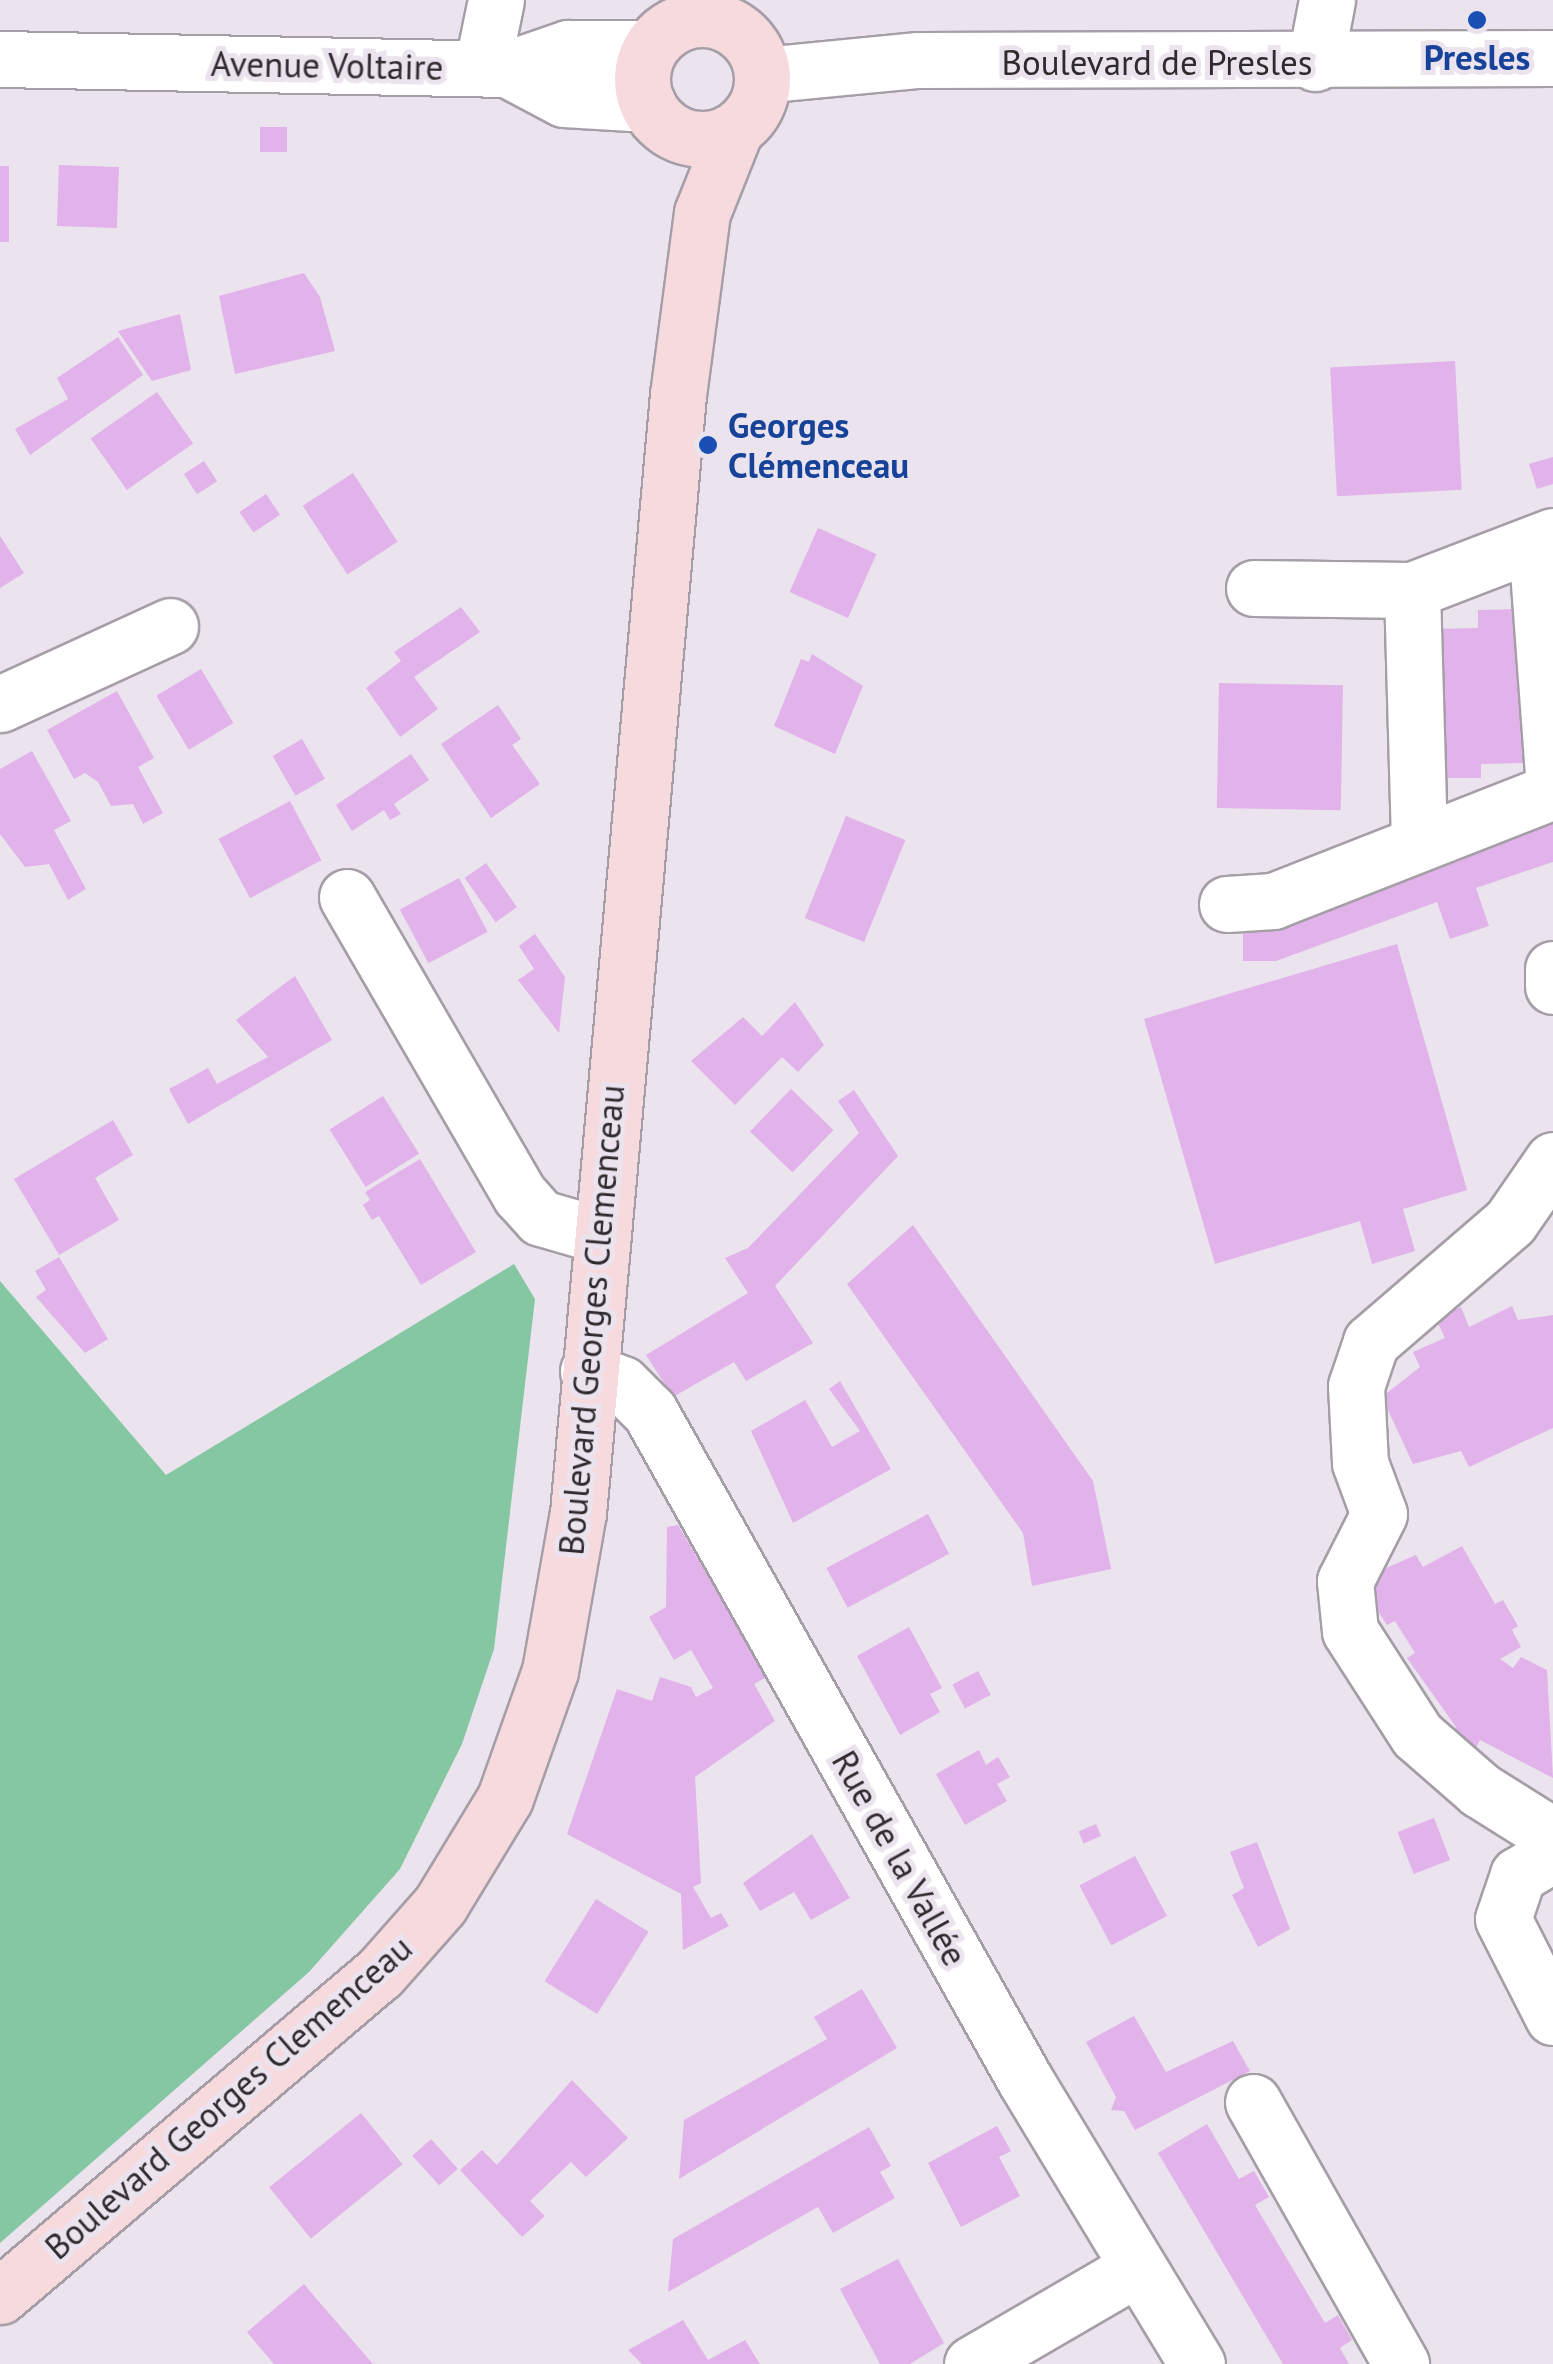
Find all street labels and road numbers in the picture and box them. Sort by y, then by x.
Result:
street label: Boulevard de Presles [1001,41,1313,83]
street label: Avenue Voltaire [210,42,444,88]
street label: Boulevard Georges Clemenceau [550,1083,632,1557]
street label: Rue de la Vallée [823,1743,977,1973]
street label: Boulevard Georges Clemenceau [36,1926,420,2268]

